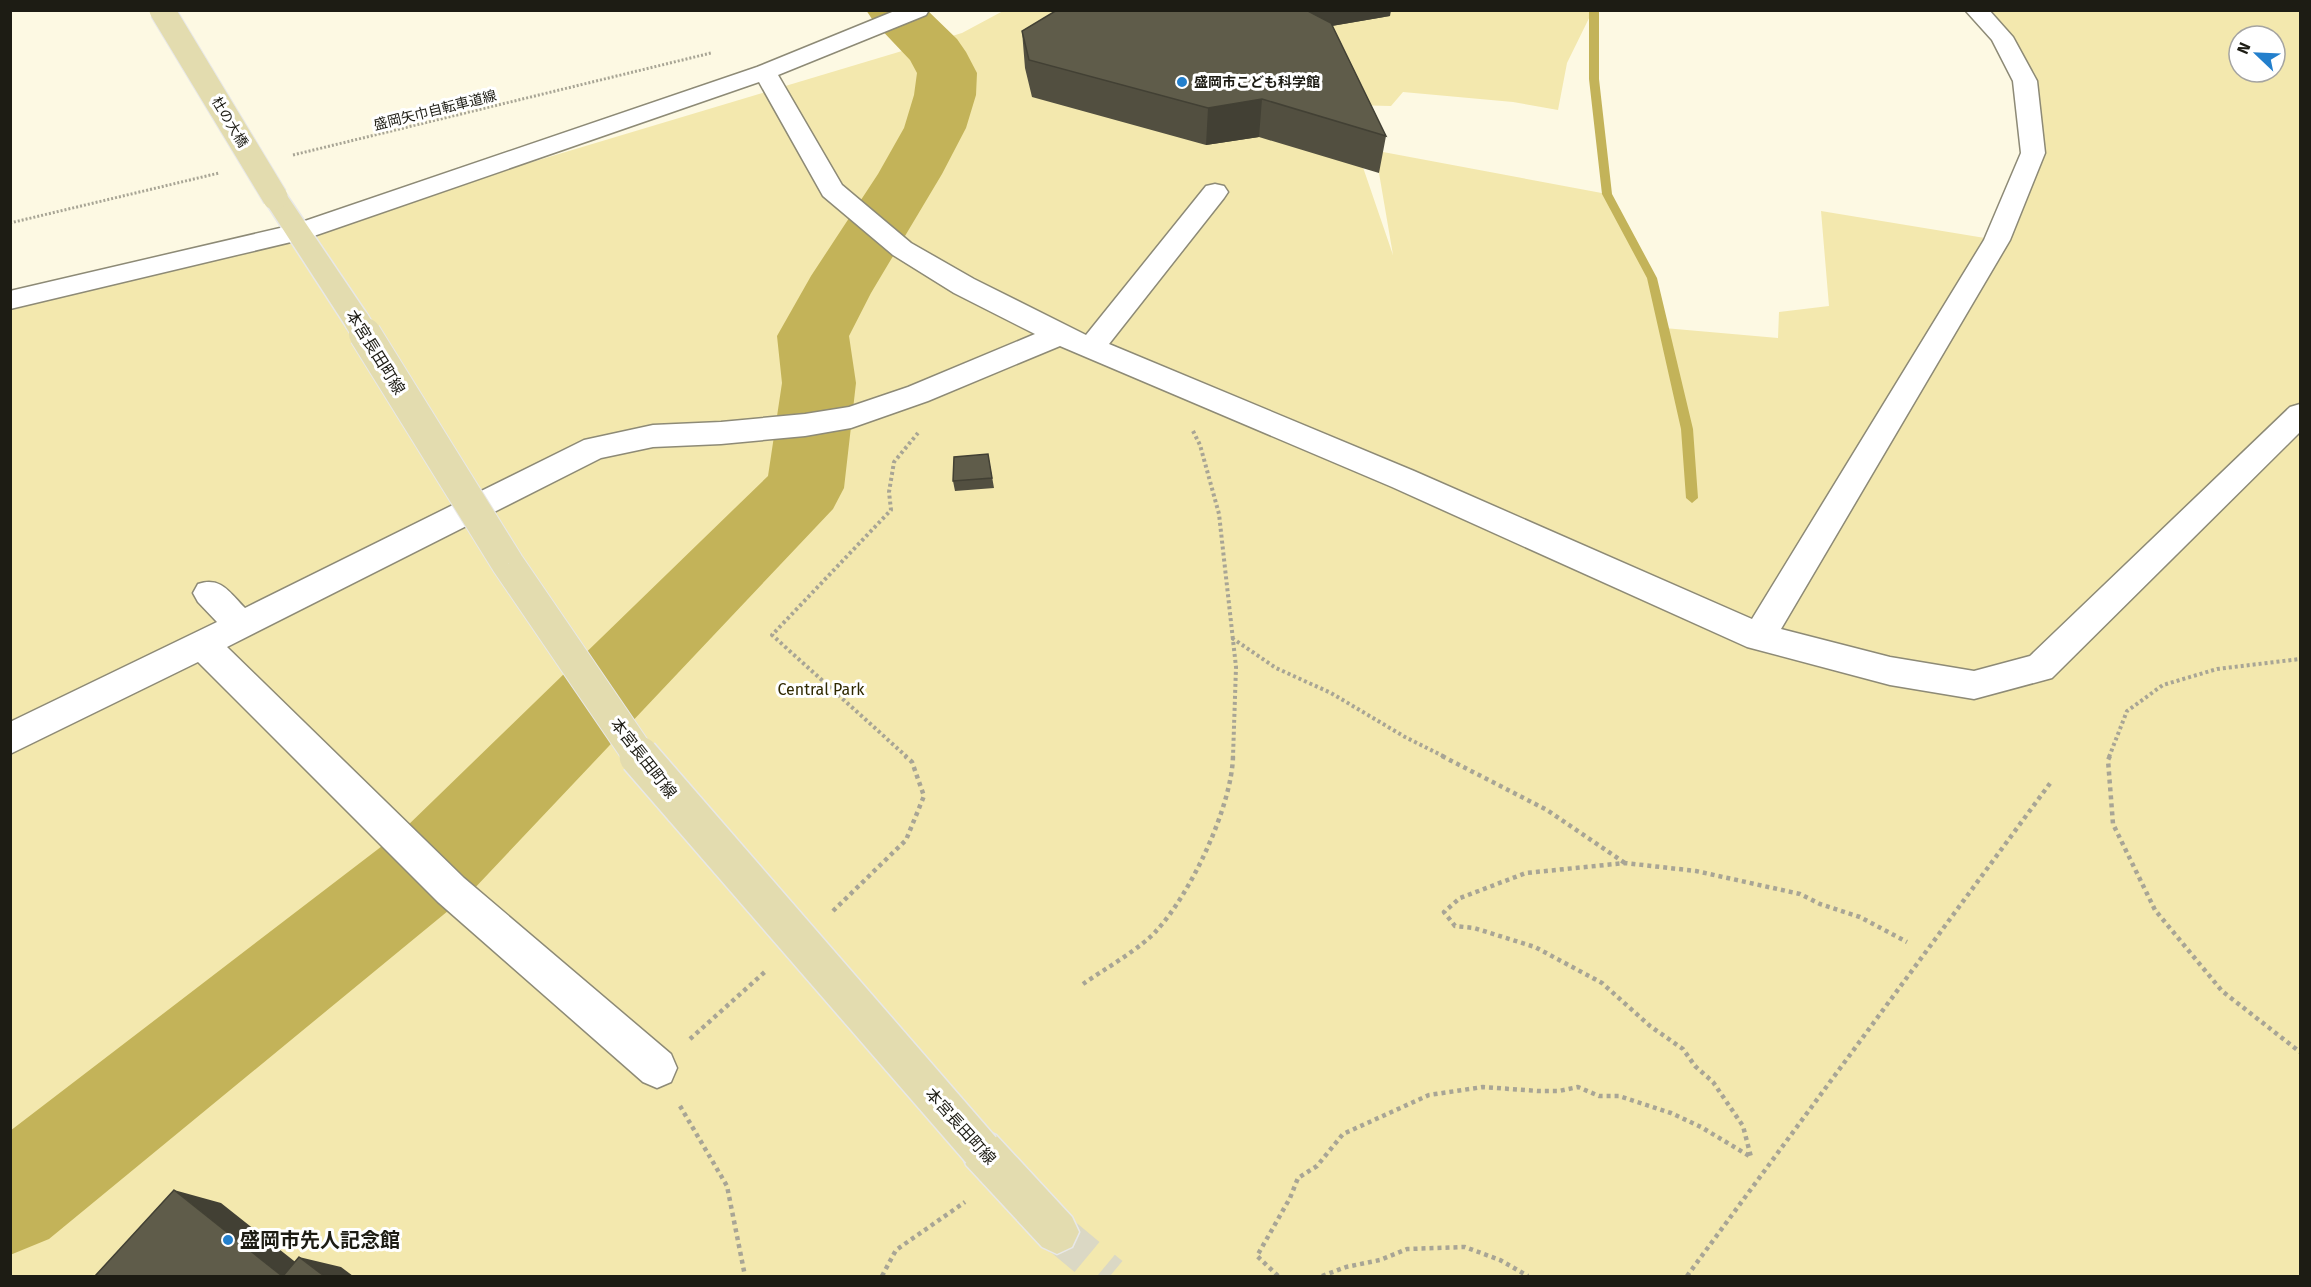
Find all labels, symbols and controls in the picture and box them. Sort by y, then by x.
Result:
north arrow [2227,24,2287,84]
text: N [2233,40,2254,57]
place label: 盛岡市こども科学館 [1194,74,1320,91]
marker: 盛岡市こども科学館 [1175,75,1189,89]
street label: 盛岡矢巾自転車道線 [372,87,498,134]
street label: 杜の大橋 [208,94,251,151]
street label: 本宮長田町線 [342,307,409,398]
park label: Central Park [777,680,865,699]
street label: 本宮長田町線 [607,715,681,802]
street label: 本宮長田町線 [921,1084,1000,1168]
place label: 盛岡市先人記念館 [240,1228,400,1252]
marker: 盛岡市先人記念館 [221,1233,235,1247]

